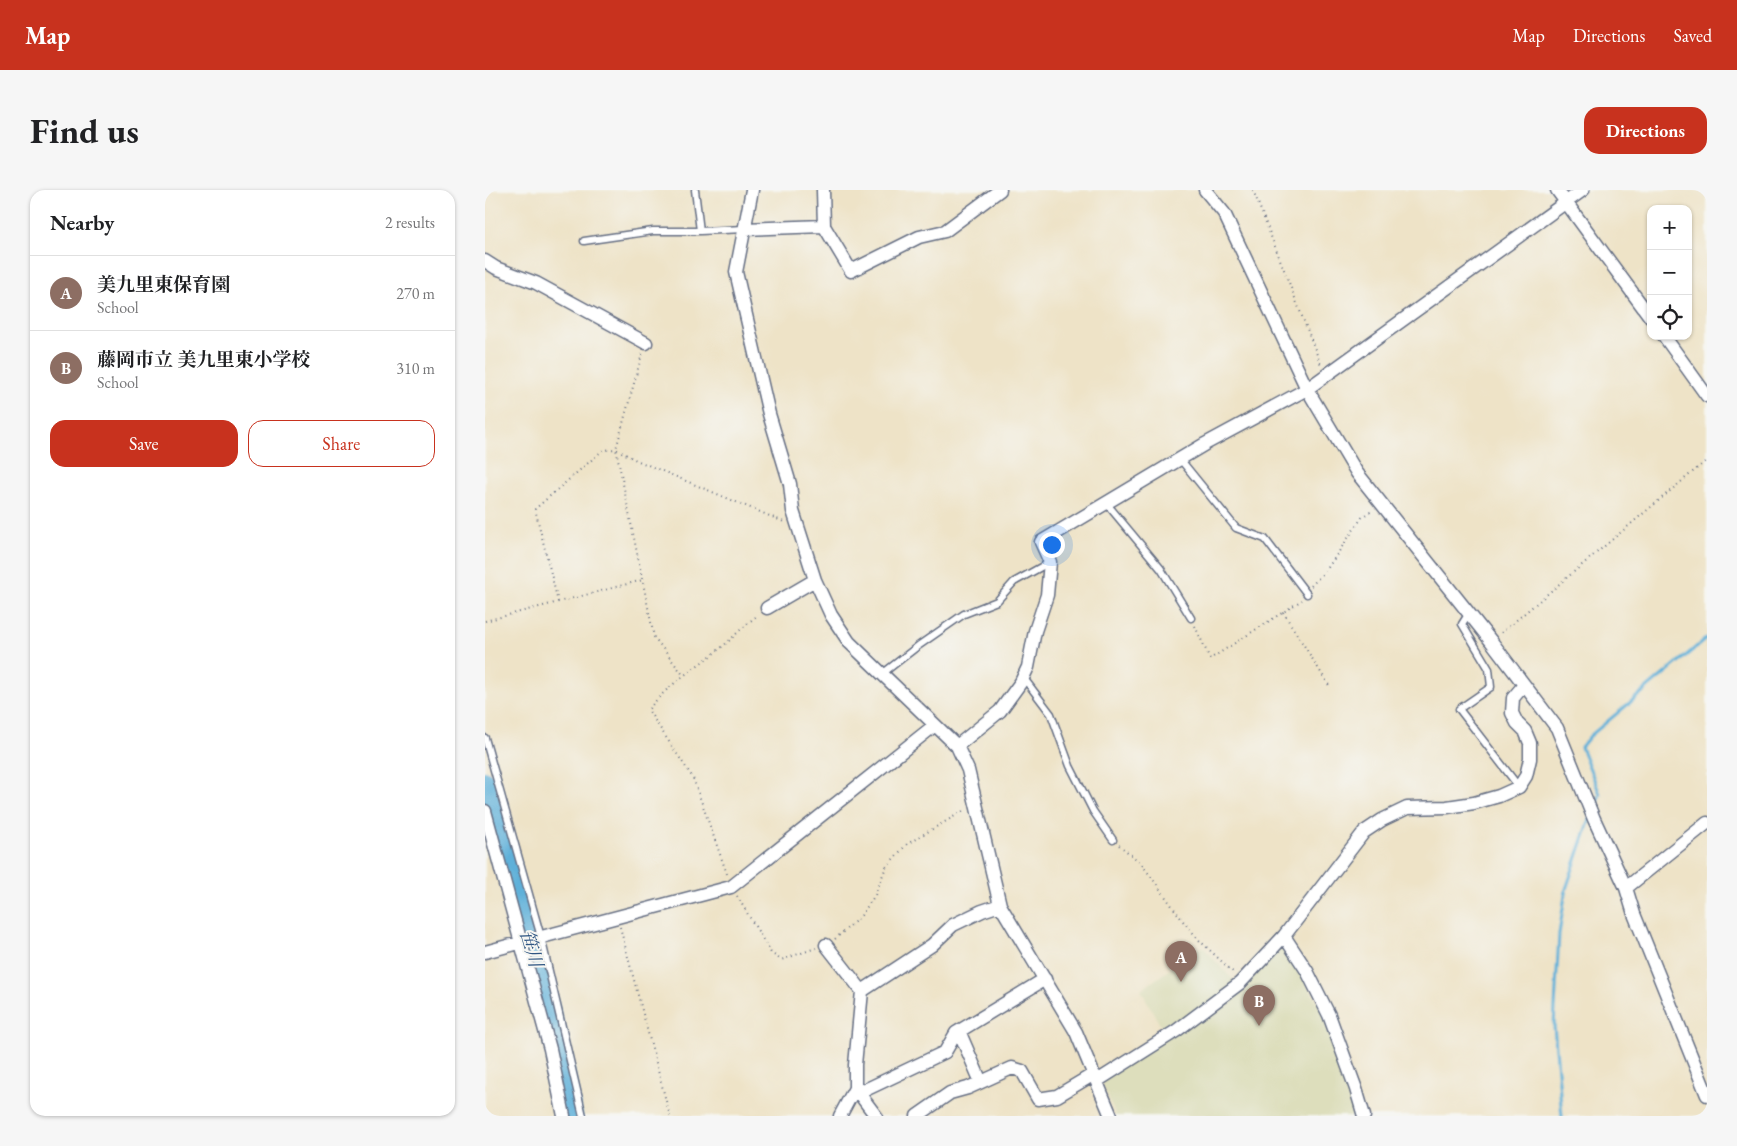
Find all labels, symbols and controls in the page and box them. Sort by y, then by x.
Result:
text: Map [25,20,70,51]
text: Map [1513,24,1545,47]
text: Directions [1573,24,1645,47]
text: Saved [1673,24,1712,47]
button: Directions [1584,107,1707,154]
text: Find us [30,108,139,153]
map controls [1647,205,1692,340]
button: + [1647,205,1692,250]
text: Nearby [50,209,114,236]
text: 2 results [385,212,435,233]
button: − [1647,250,1692,295]
text: 美九里東保育園 [97,272,230,297]
text: A [60,283,72,304]
text: 270 m [396,283,435,304]
button: locate [1647,295,1692,340]
text: School [97,297,139,318]
text: 藤岡市立 美九里東小学校 [97,347,311,372]
text: B [61,358,71,379]
text: 310 m [396,358,435,379]
text: School [97,372,139,393]
button: Save [50,420,238,467]
button: Share [248,420,435,467]
your location [1039,532,1065,558]
water label: 笹川 [514,926,549,972]
pin: A [1165,941,1197,982]
pin: B [1243,985,1275,1026]

